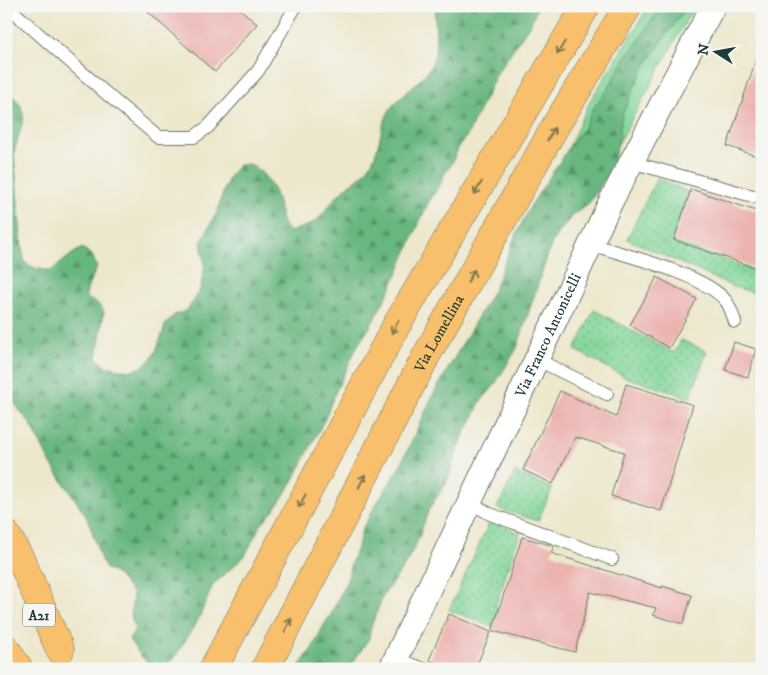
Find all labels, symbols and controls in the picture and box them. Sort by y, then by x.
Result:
north arrow [690,28,740,78]
one-way arrow [556,41,566,55]
text: N [694,42,714,57]
one-way arrow [546,127,556,142]
one-way arrow [473,180,483,194]
one-way arrow [467,269,477,283]
street label: Via Franco Antonicelli [511,270,586,401]
street label: Via Lomellina [410,291,469,376]
one-way arrow [390,320,400,335]
one-way arrow [358,474,367,489]
one-way arrow [297,494,307,509]
road number: A21 [23,604,55,626]
one-way arrow [283,618,293,633]

